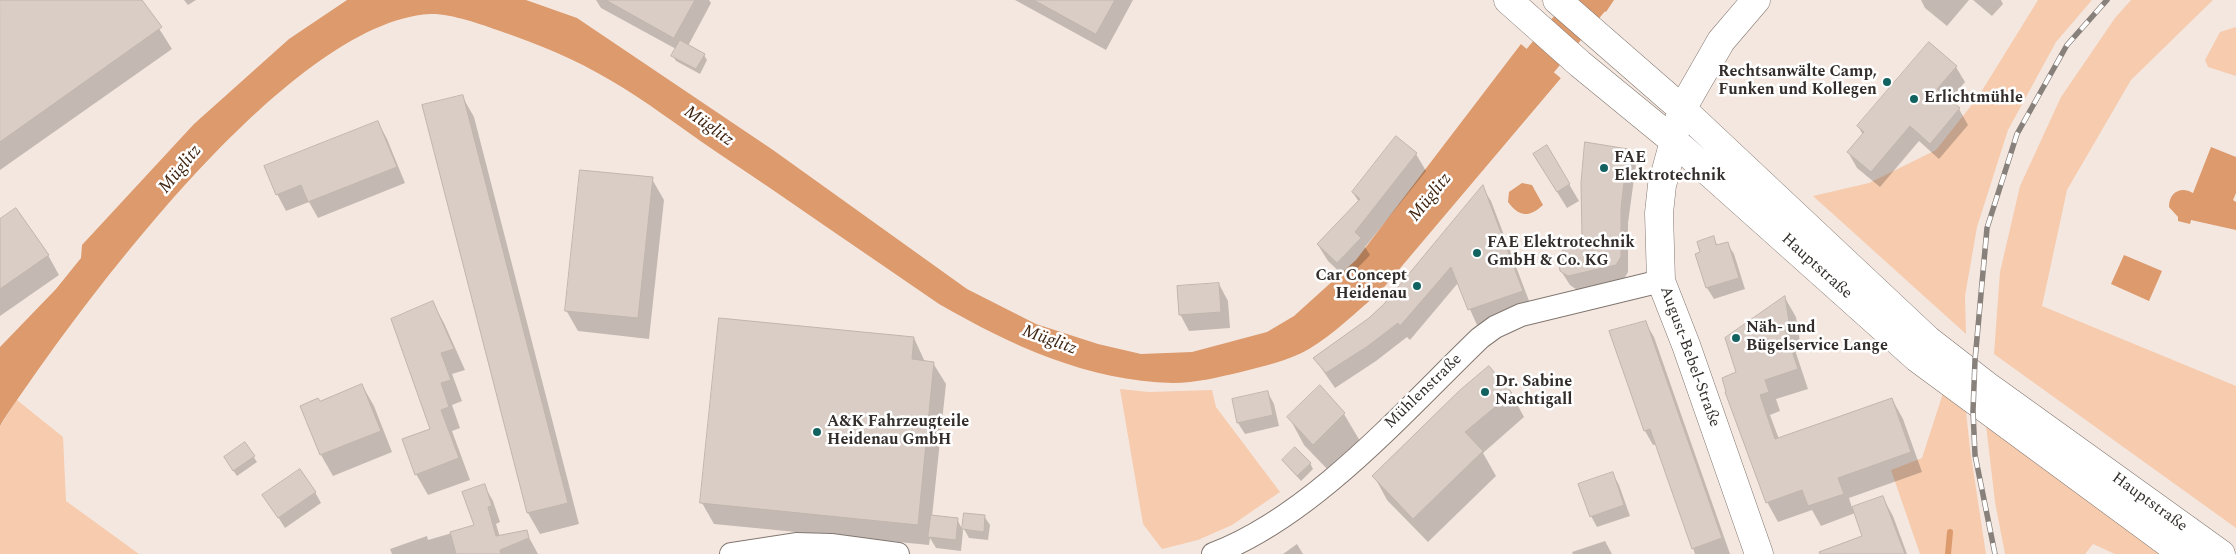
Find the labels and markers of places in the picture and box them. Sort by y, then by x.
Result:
place label: Rechtsanwälte Camp, Funken und Kollegen [1718,63,1877,101]
marker: Rechtsanwälte Camp, Funken und Kollegen [1881,76,1893,88]
place label: Erlichtmühle [1924,89,2023,109]
marker: Erlichtmühle [1908,93,1920,105]
place label: FAE Elektrotechnik [1614,149,1726,187]
marker: FAE Elektrotechnik [1598,162,1610,174]
place label: FAE Elektrotechnik GmbH & Co. KG [1487,234,1635,272]
marker: FAE Elektrotechnik GmbH & Co. KG [1471,247,1483,259]
place label: Car Concept Heidenau [1315,267,1407,305]
marker: Car Concept Heidenau [1411,280,1423,292]
place label: Näh- und Bügelservice Lange [1746,319,1888,357]
marker: Näh- und Bügelservice Lange [1730,332,1742,344]
place label: Dr. Sabine Nachtigall [1495,373,1573,411]
marker: Dr. Sabine Nachtigall [1479,386,1491,398]
place label: A&K Fahrzeugteile Heidenau GmbH [827,413,969,451]
marker: A&K Fahrzeugteile Heidenau GmbH [811,426,823,438]

